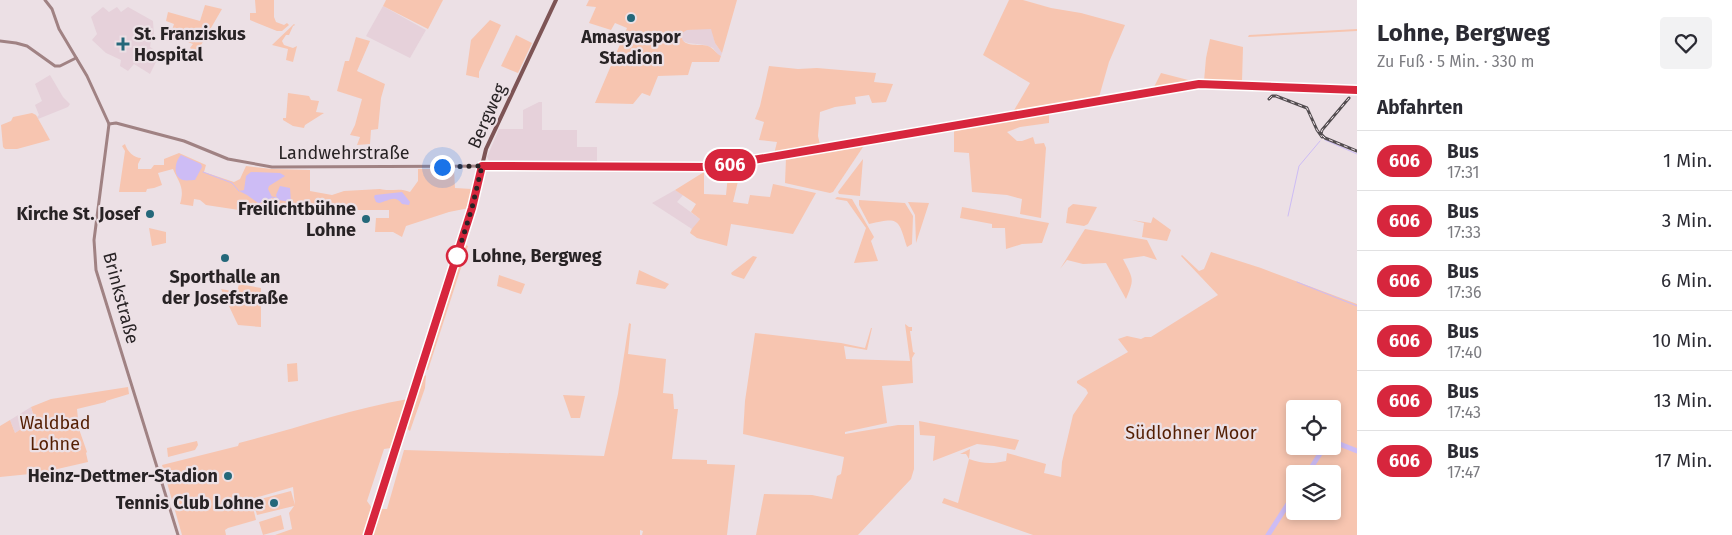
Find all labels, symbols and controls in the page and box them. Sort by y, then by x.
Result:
marker: Amasyaspor Stadion [625,12,637,24]
button: heart [1660,17,1712,69]
text: Lohne, Bergweg [1377,19,1550,47]
place label: St. Franziskus Hospital [134,23,246,66]
place label: Amasyaspor Stadion [580,26,682,69]
marker: St. Franziskus Hospital [116,37,130,51]
text: Zu Fuß · 5 Min. · 330 m [1377,52,1535,71]
street label: Bergweg [463,79,511,152]
text: Abfahrten [1377,96,1463,119]
text: Bus [1447,140,1479,163]
street label: Landwehrstraße [278,142,410,164]
line badge: 606 [701,149,759,181]
text: 1 Min. [1663,149,1712,172]
text: 606 [1389,150,1420,172]
text: 606 [715,154,745,176]
your location [430,155,455,180]
text: 17:31 [1447,163,1480,182]
place label: Freilichtbühne Lohne [238,198,356,241]
text: Bus [1447,200,1479,223]
place label: Kirche St. Josef [16,203,142,225]
marker: Kirche St. Josef [144,208,156,220]
text: 3 Min. [1662,209,1712,232]
text: 606 [1389,210,1420,232]
marker: Freilichtbühne Lohne [360,213,372,225]
text: 17:33 [1447,223,1481,242]
marker: Lohne, Bergweg [446,245,468,267]
place label: Lohne, Bergweg [472,245,602,267]
street label: Brinkstraße [98,250,144,346]
marker: Sporthalle an der Josefstraße [219,252,231,264]
text: Bus [1447,260,1479,283]
place label: Sporthalle an der Josefstraße [162,266,288,309]
text: 6 Min. [1661,269,1712,292]
text: 606 [1389,270,1420,292]
text: 17:36 [1447,283,1482,302]
text: Bus [1447,320,1479,343]
text: 10 Min. [1652,329,1712,352]
text: 606 [1389,330,1420,352]
text: 17:40 [1447,343,1482,362]
text: Bus [1447,380,1479,403]
text: 13 Min. [1653,389,1712,412]
text: 606 [1389,390,1420,412]
map controls [1286,400,1341,520]
button: locate [1286,400,1341,455]
text: 17:43 [1447,403,1481,422]
park label: Waldbad Lohne [20,412,90,455]
park label: Südlohner Moor [1125,422,1257,444]
text: Bus [1447,440,1479,463]
text: 17 Min. [1654,449,1712,472]
text: 606 [1389,450,1420,472]
text: 17:47 [1447,463,1480,482]
place label: Heinz-Dettmer-Stadion [28,465,218,487]
button: layers [1286,465,1341,520]
marker: Heinz-Dettmer-Stadion [222,470,234,482]
place label: Tennis Club Lohne [116,492,264,514]
marker: Tennis Club Lohne [268,497,280,509]

